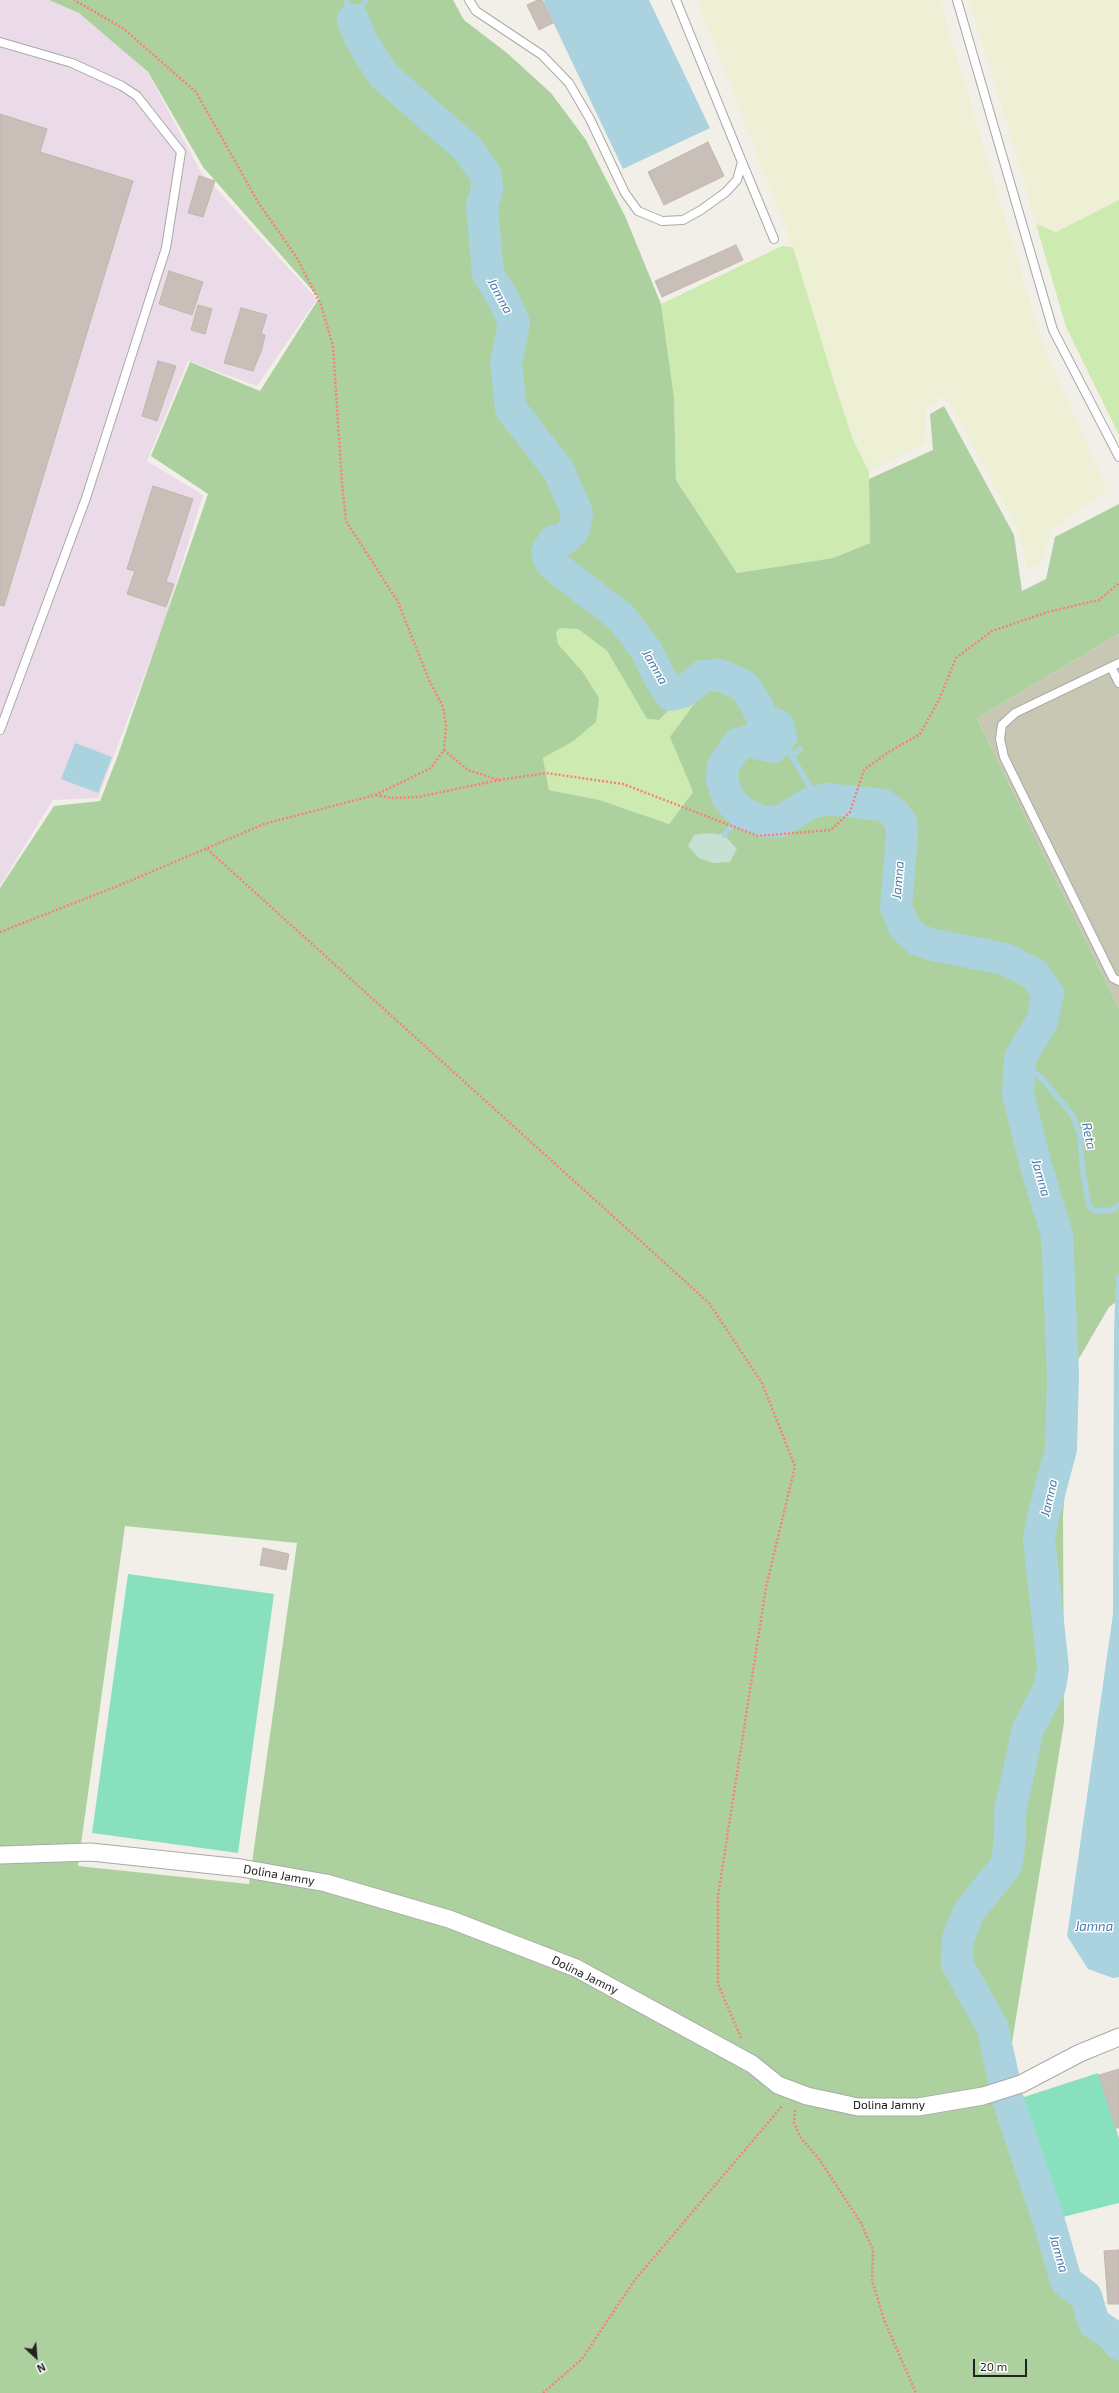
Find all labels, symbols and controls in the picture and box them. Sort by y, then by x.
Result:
water label: Jamna [484,275,516,317]
water label: Jamna [639,647,671,687]
water label: Jamna [889,860,907,900]
water label: Reta [1079,1121,1099,1151]
water label: Jamna [1028,1158,1054,1198]
water label: Jamna [1037,1478,1061,1518]
street label: Dolina Jamny [242,1862,316,1888]
water label: Jamna [1075,1919,1113,1935]
street label: Dolina Jamny [549,1953,621,1997]
street label: Dolina Jamny [853,2098,925,2112]
water label: Jamna [1046,2234,1072,2274]
north arrow [16,2337,56,2377]
scale bar [975,2351,1029,2377]
text: 20 m [980,2359,1007,2373]
text: N [35,2361,48,2376]

